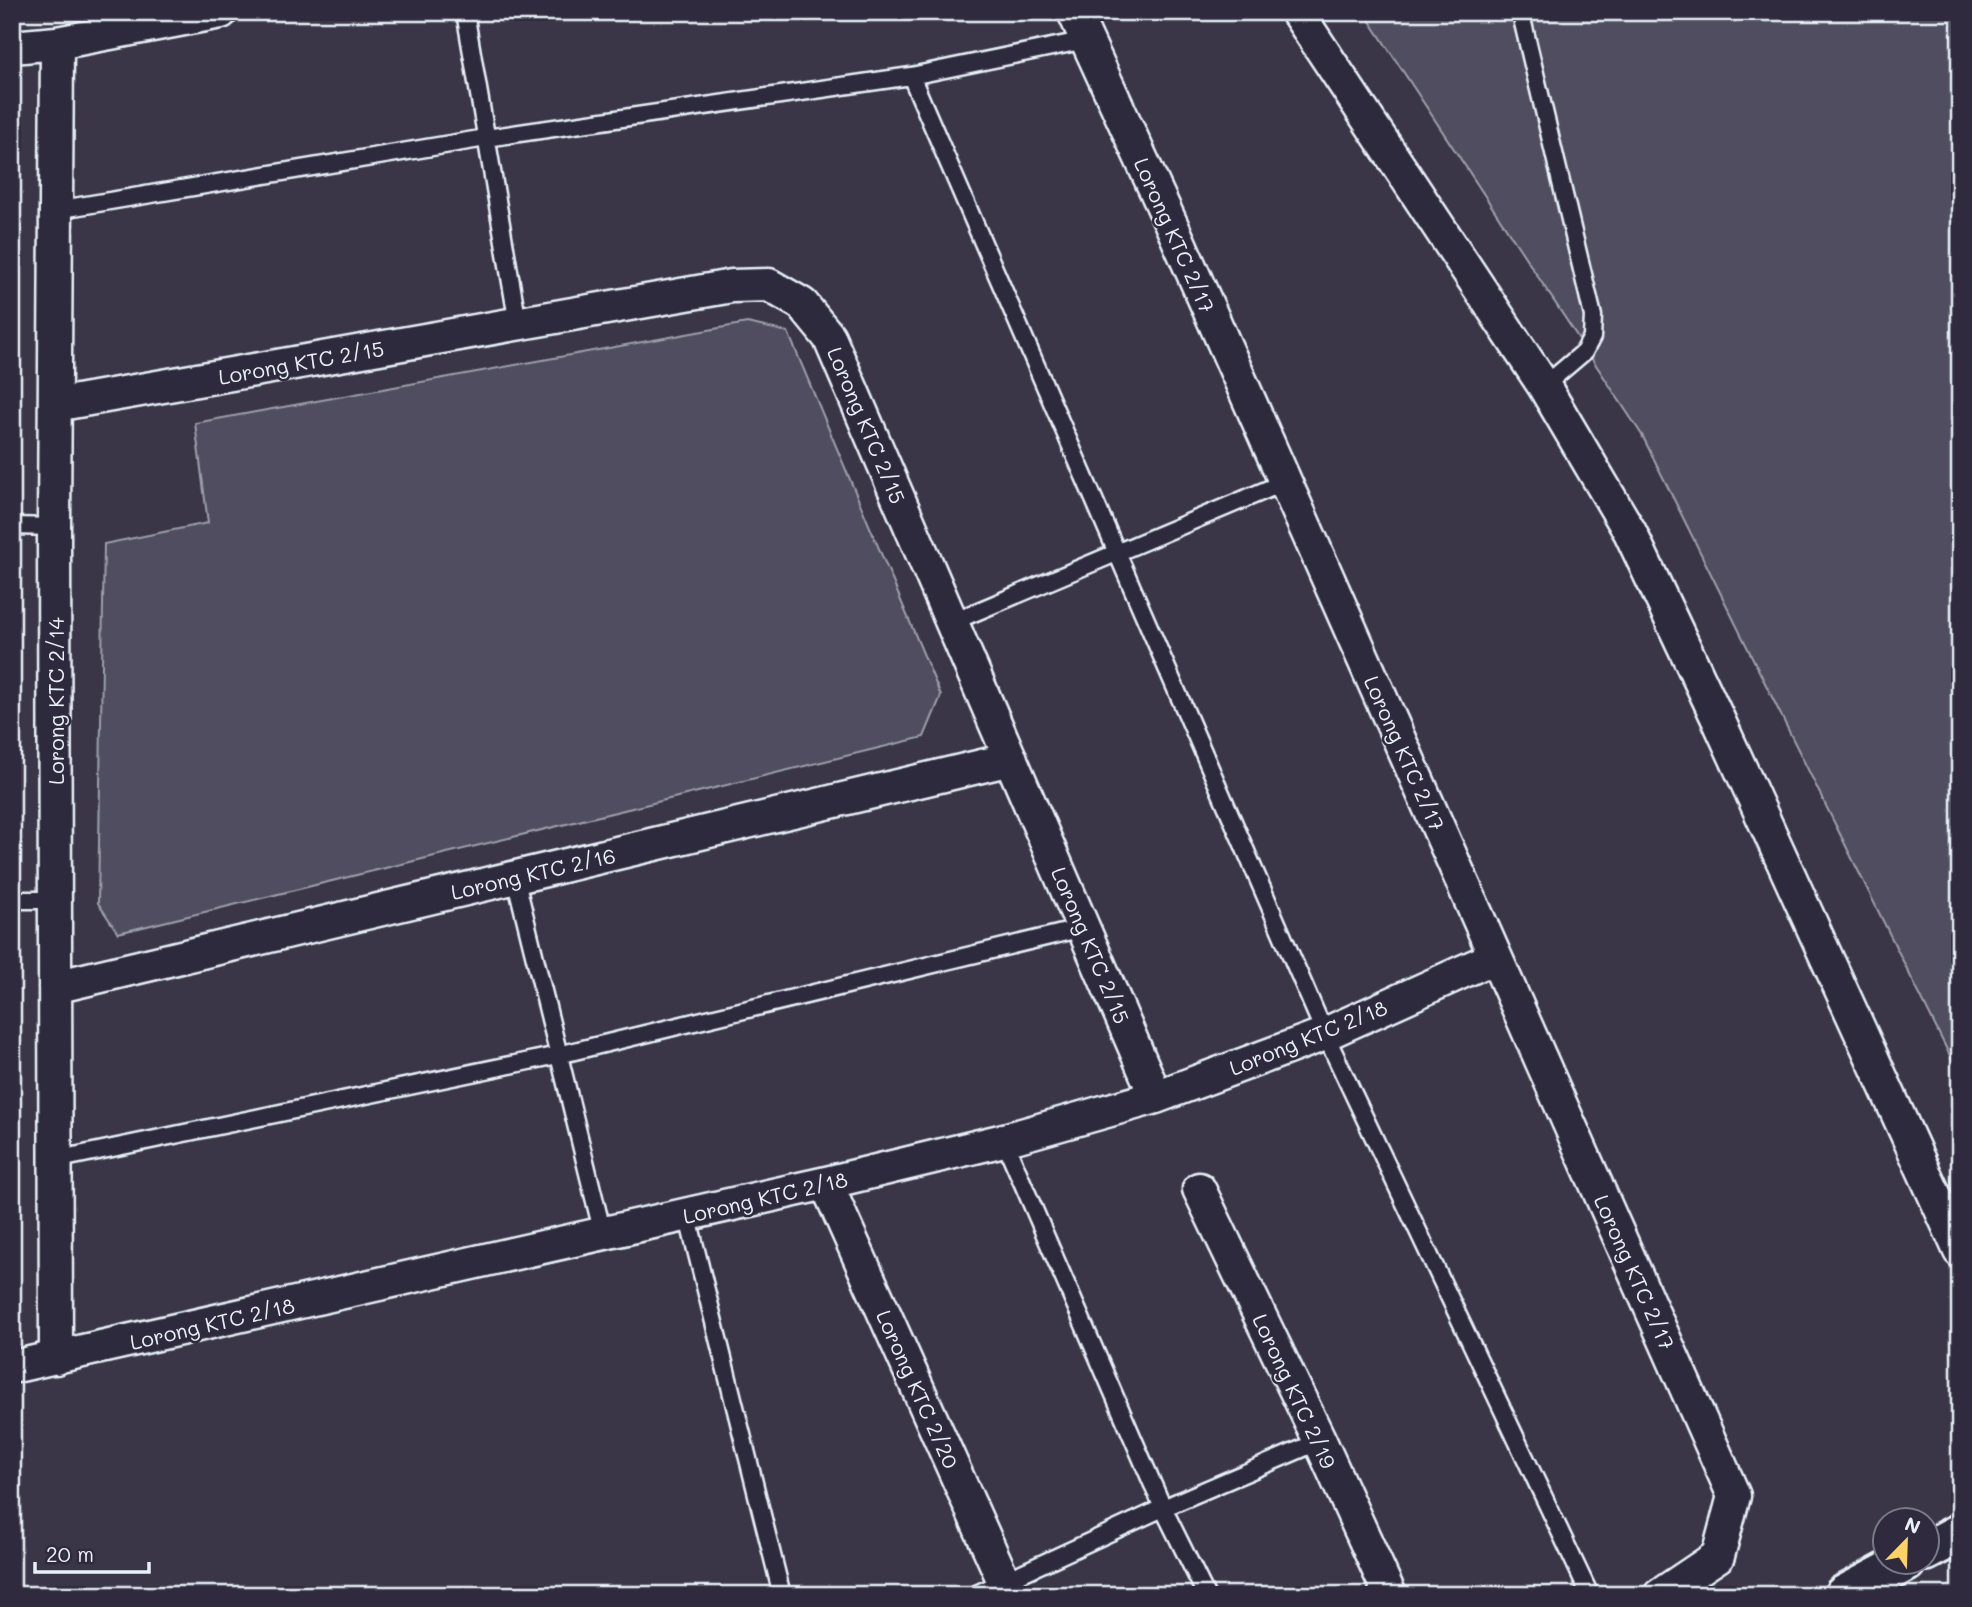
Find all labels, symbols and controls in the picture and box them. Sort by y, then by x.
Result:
street label: Lorong KTC 2/17 [1129,153,1221,317]
street label: Lorong KTC 2/15 [216,334,386,390]
street label: Lorong KTC 2/15 [822,343,912,507]
street label: Lorong KTC 2/14 [42,617,69,785]
street label: Lorong KTC 2/17 [1359,671,1451,835]
street label: Lorong KTC 2/16 [448,841,618,905]
street label: Lorong KTC 2/15 [1046,863,1136,1027]
street label: Lorong KTC 2/18 [1225,993,1391,1081]
street label: Lorong KTC 2/18 [680,1165,850,1229]
street label: Lorong KTC 2/17 [1589,1190,1681,1354]
street label: Lorong KTC 2/18 [127,1291,297,1355]
street label: Lorong KTC 2/20 [871,1306,965,1472]
street label: Lorong KTC 2/19 [1247,1309,1343,1473]
north arrow [1870,1506,1940,1576]
text: N [1901,1511,1924,1539]
scale bar [35,1530,149,1574]
text: 20 m [46,1540,94,1567]

